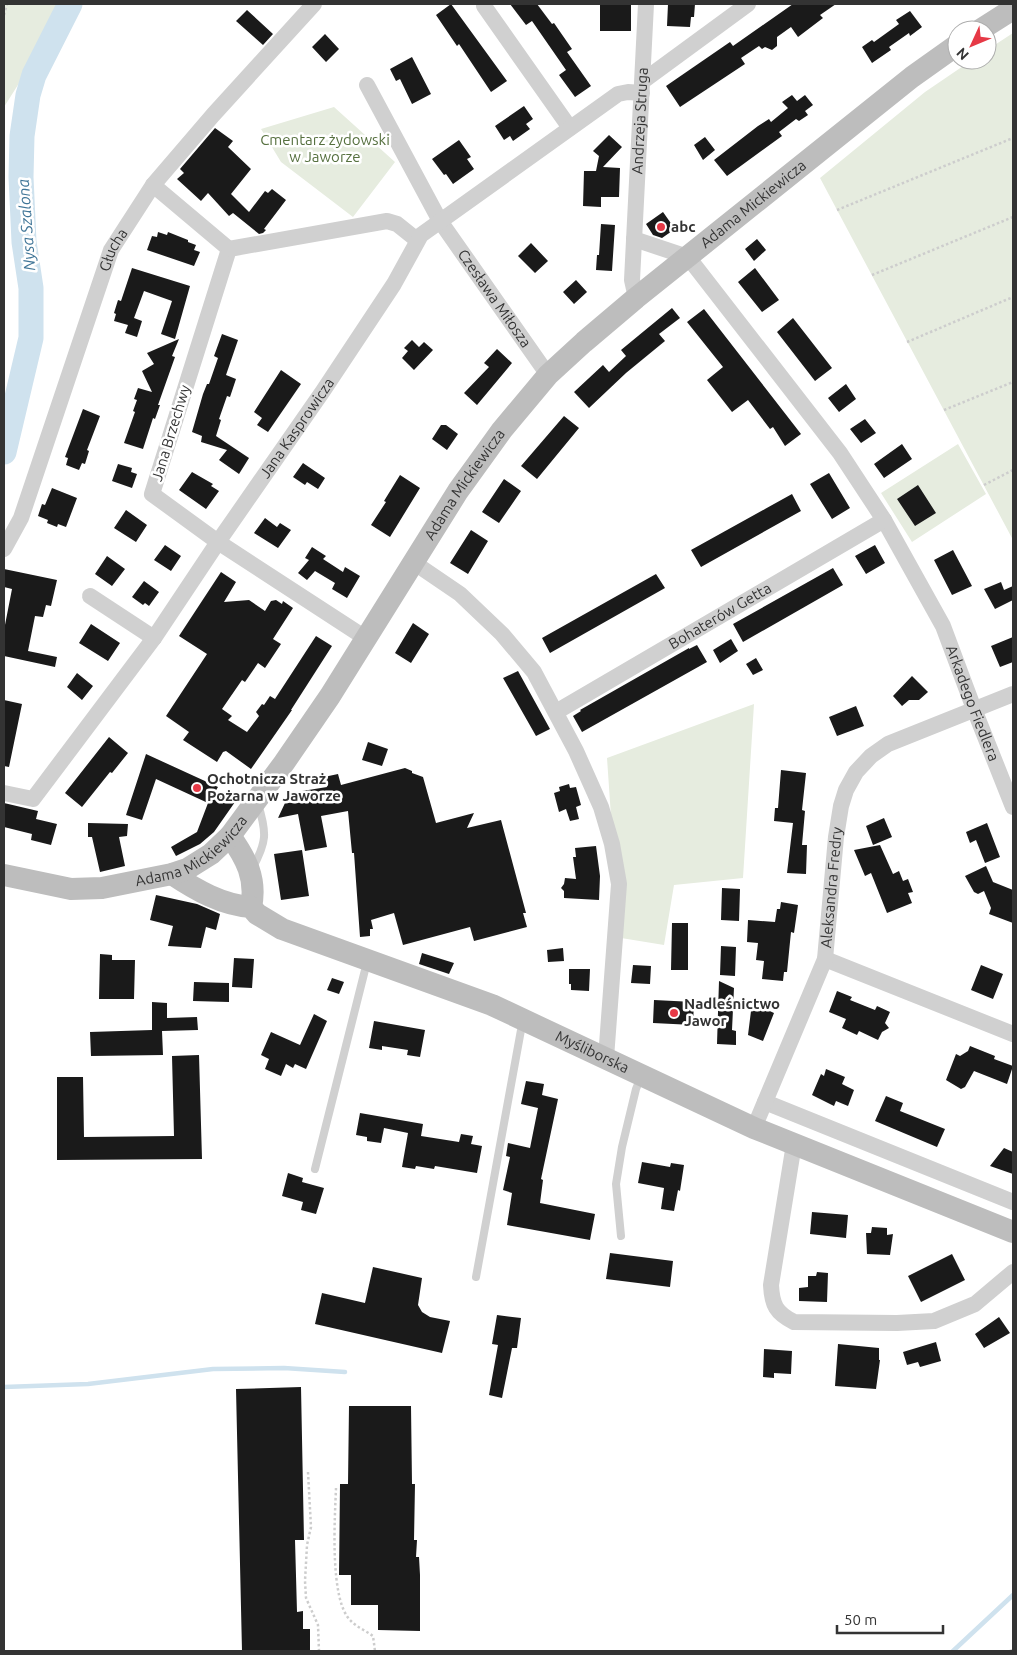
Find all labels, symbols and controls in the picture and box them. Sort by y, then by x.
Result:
north arrow [947,20,997,70]
text: N [953,45,972,63]
street label: Andrzeja Struga [628,67,651,175]
park label: Cmentarz żydowski w Jaworze [260,131,390,165]
street label: Adama Mickiewicza [697,156,809,251]
water label: Nysa Szalona [14,178,38,272]
place label: abc [671,218,696,235]
marker: abc [655,221,667,233]
street label: Głucha [95,225,131,273]
street label: Czesława Miłosza [455,246,535,351]
street label: Jana Kasprowicza [256,374,337,481]
street label: Jana Brzechwy [148,383,193,483]
street label: Adama Mickiewicza [421,425,508,543]
street label: Bohaterów Getta [665,579,774,652]
street label: Arkadego Fiedlera [943,643,1003,763]
place label: Ochotnicza Straż Pożarna w Jaworze [207,770,341,804]
marker: Ochotnicza Straż Pożarna w Jaworze [191,782,203,794]
street label: Adama Mickiewicza [134,812,250,889]
street label: Aleksandra Fredry [817,826,845,949]
place label: Nadleśnictwo Jawor [684,995,780,1029]
marker: Nadleśnictwo Jawor [668,1007,680,1019]
street label: Myśliborska [553,1027,632,1076]
scale bar [837,1602,943,1634]
text: 50 m [844,1611,877,1628]

